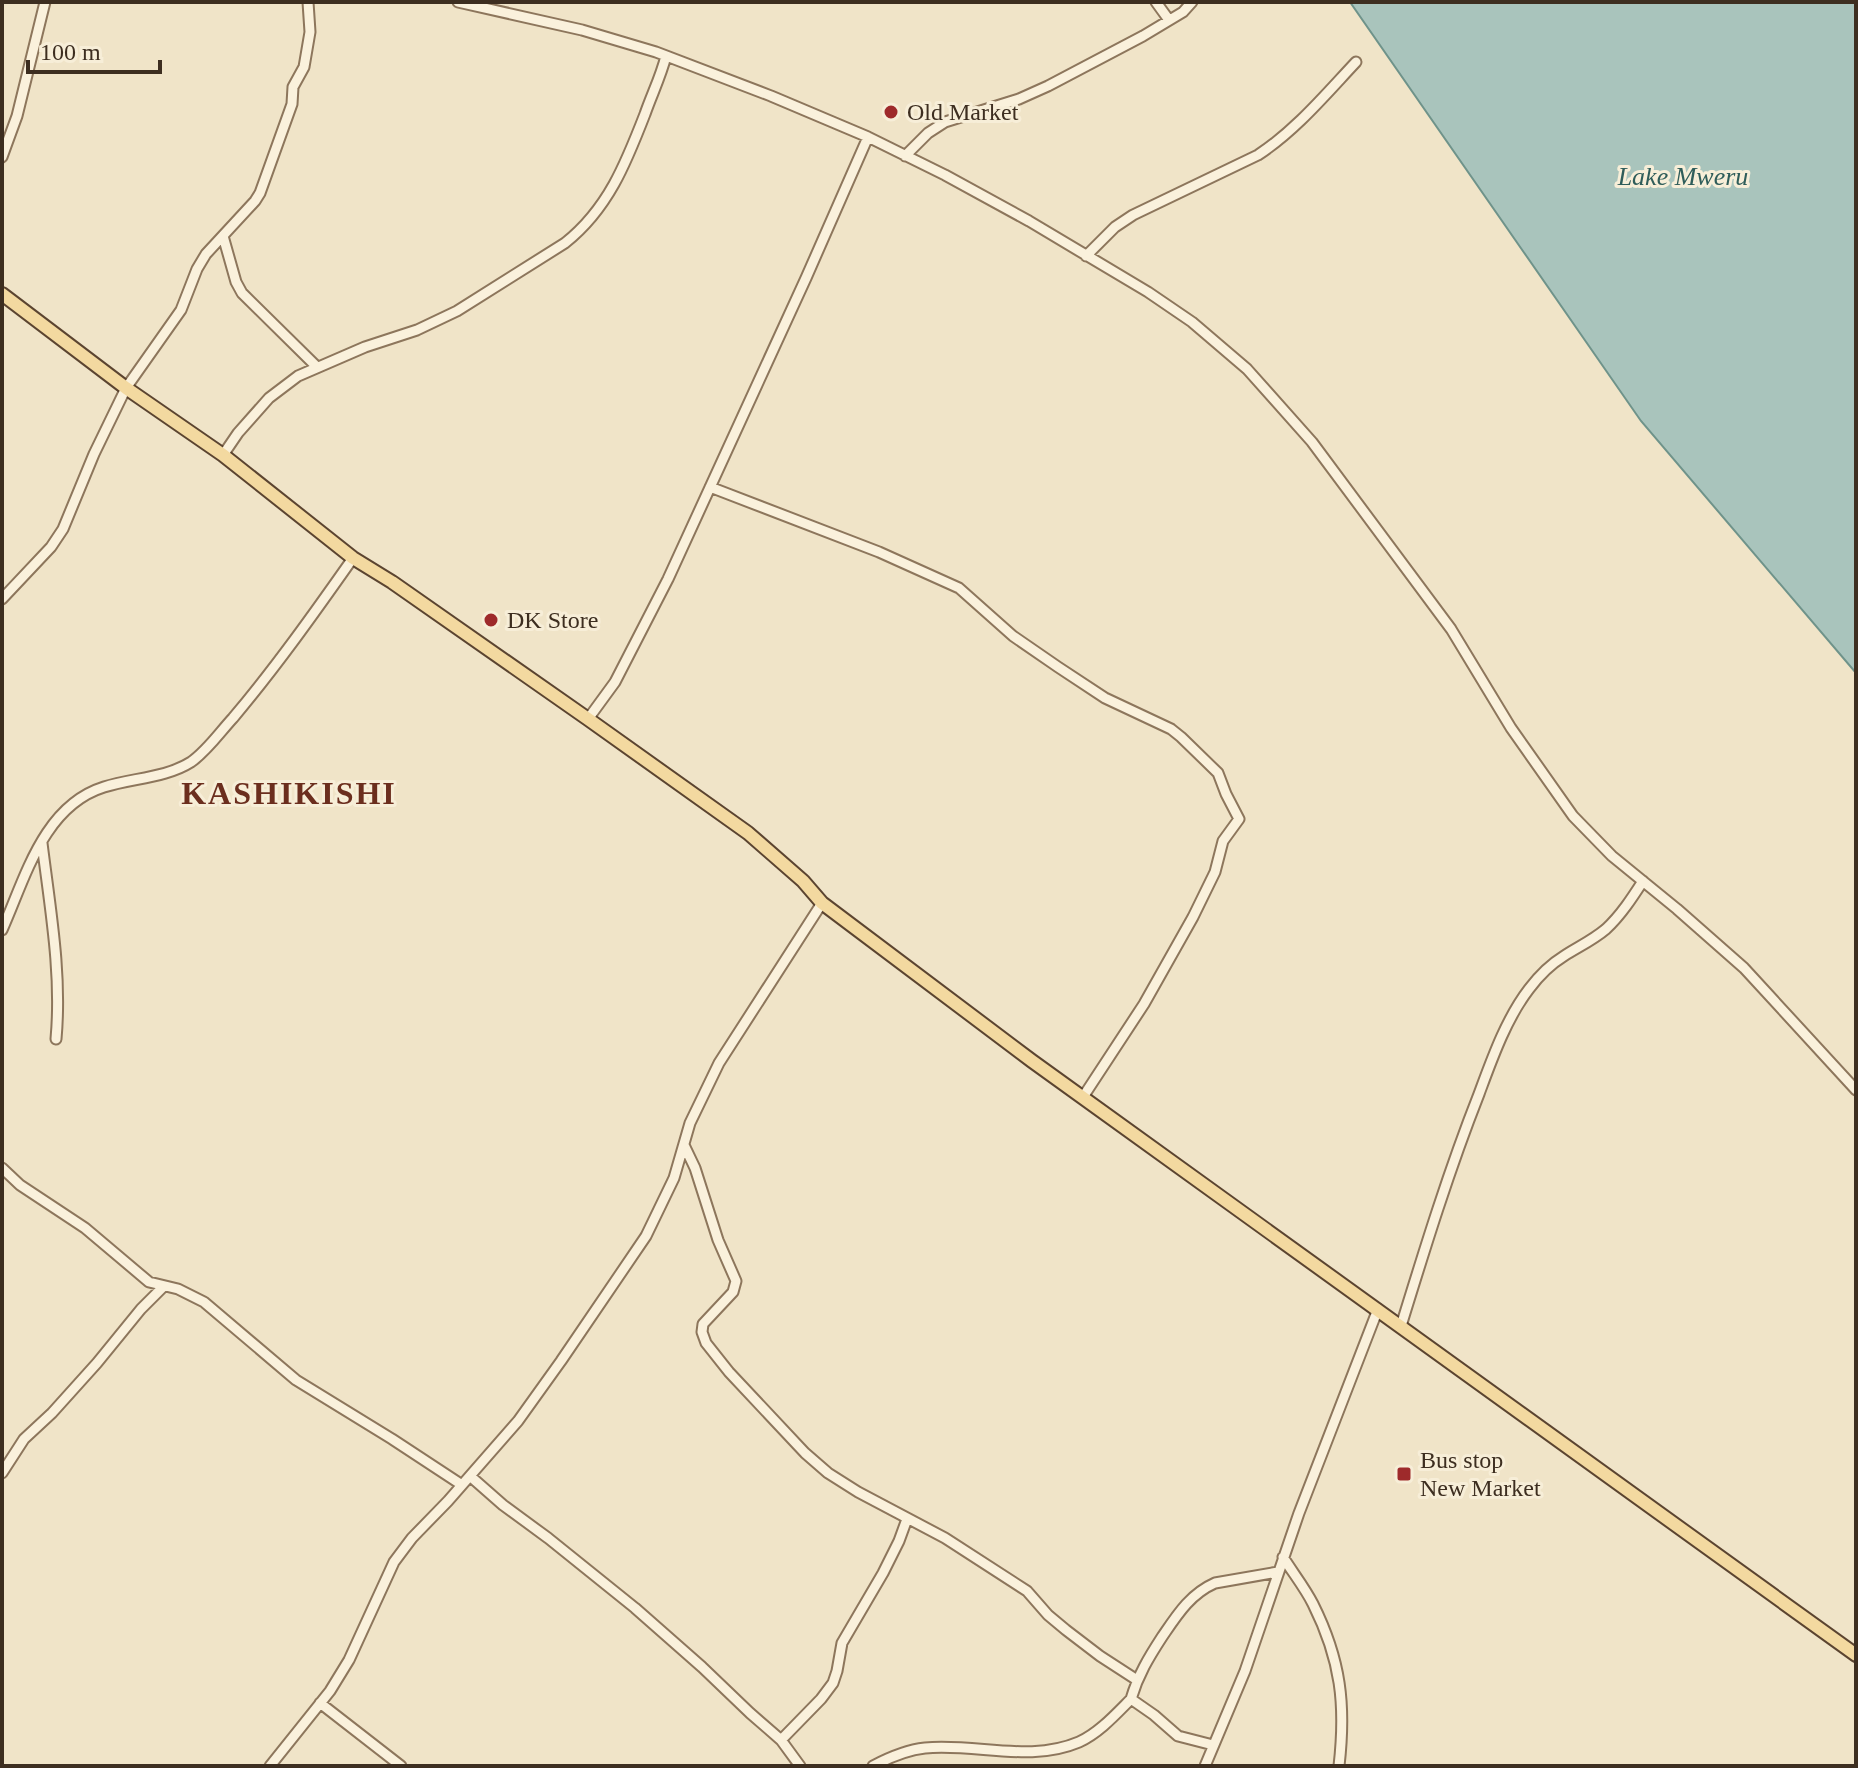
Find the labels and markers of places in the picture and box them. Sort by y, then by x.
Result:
place label: Old Market [907,99,1019,125]
marker: Old Market [882,103,900,121]
place label: DK Store [507,607,598,633]
marker: DK Store [482,611,500,629]
place label: Bus stop New Market [1420,1447,1541,1501]
marker: Bus stop New Market [1395,1465,1413,1483]

